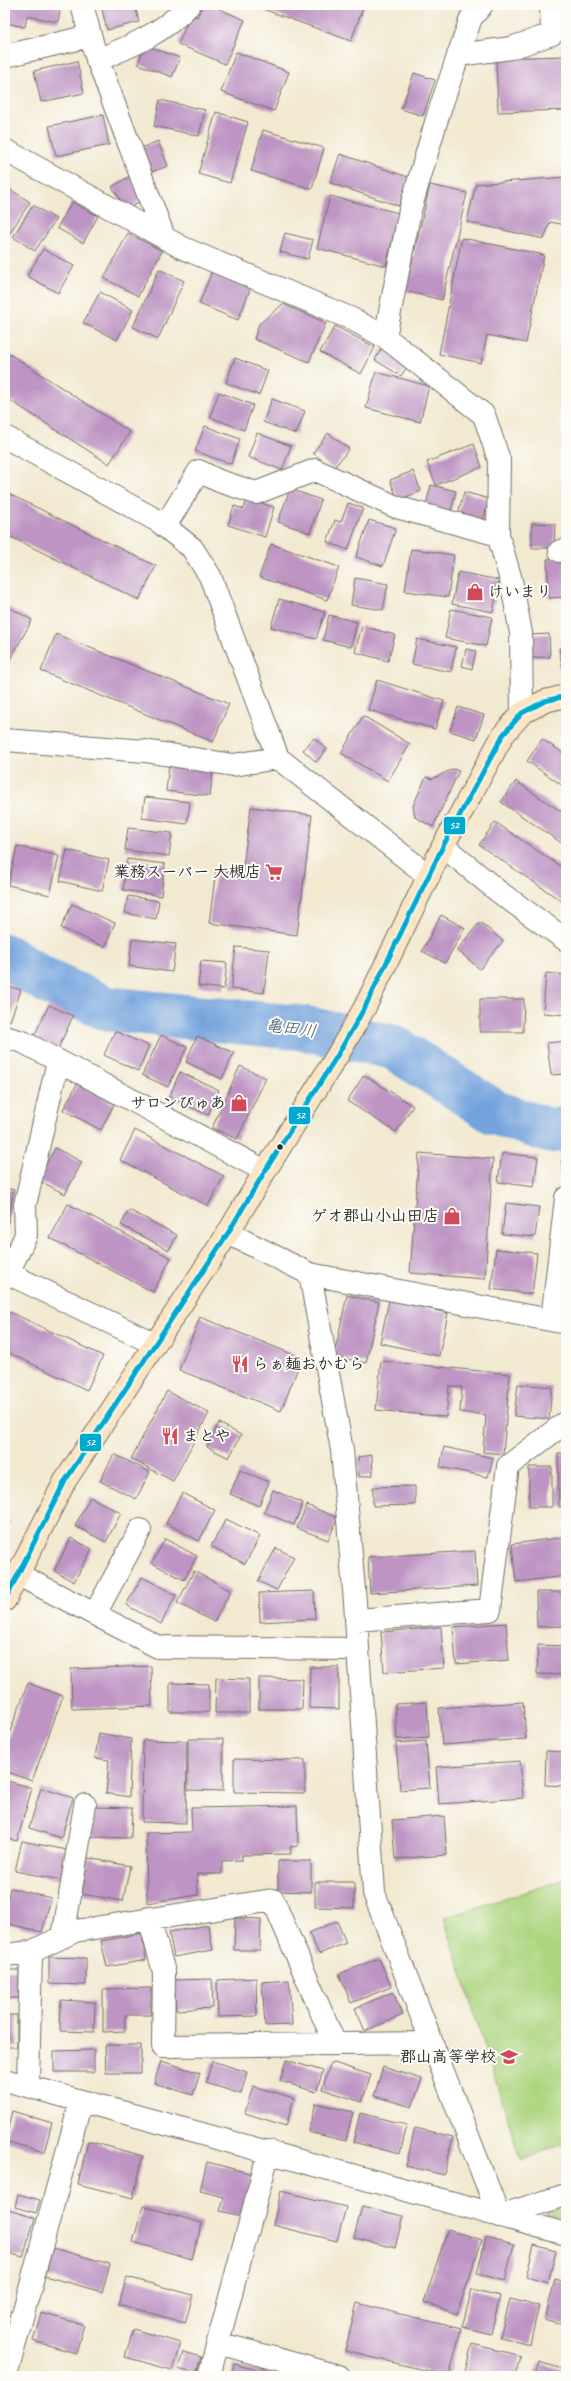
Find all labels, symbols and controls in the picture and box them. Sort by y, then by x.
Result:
shop icon: けいまり [465,582,485,602]
place label: けいまり [488,582,552,602]
line badge: 52 [443,816,466,835]
text: 52 [449,818,460,832]
place label: 業務スーパー 大槻店 [114,862,261,882]
supermarket icon: 業務スーパー 大槻店 [264,862,284,882]
water label: 亀田川 [264,1014,318,1042]
place label: サロンぴゅあ [130,1093,226,1113]
shop icon: サロンぴゅあ [229,1093,249,1113]
line badge: 52 [288,1106,311,1125]
text: 52 [295,1108,306,1122]
unlabelled marker [275,1142,285,1152]
place label: ゲオ郡山小山田店 [311,1206,439,1226]
shop icon: ゲオ郡山小山田店 [442,1206,462,1226]
restaurant icon: らぁ麺おかむら [230,1354,250,1374]
place label: らぁ麺おかむら [253,1354,365,1374]
restaurant icon: まとや [160,1426,180,1446]
place label: まとや [183,1426,231,1446]
line badge: 52 [79,1433,102,1452]
text: 52 [85,1435,96,1449]
place label: 郡山高等学校 [400,2047,496,2067]
school or university icon: 郡山高等学校 [499,2047,519,2067]

